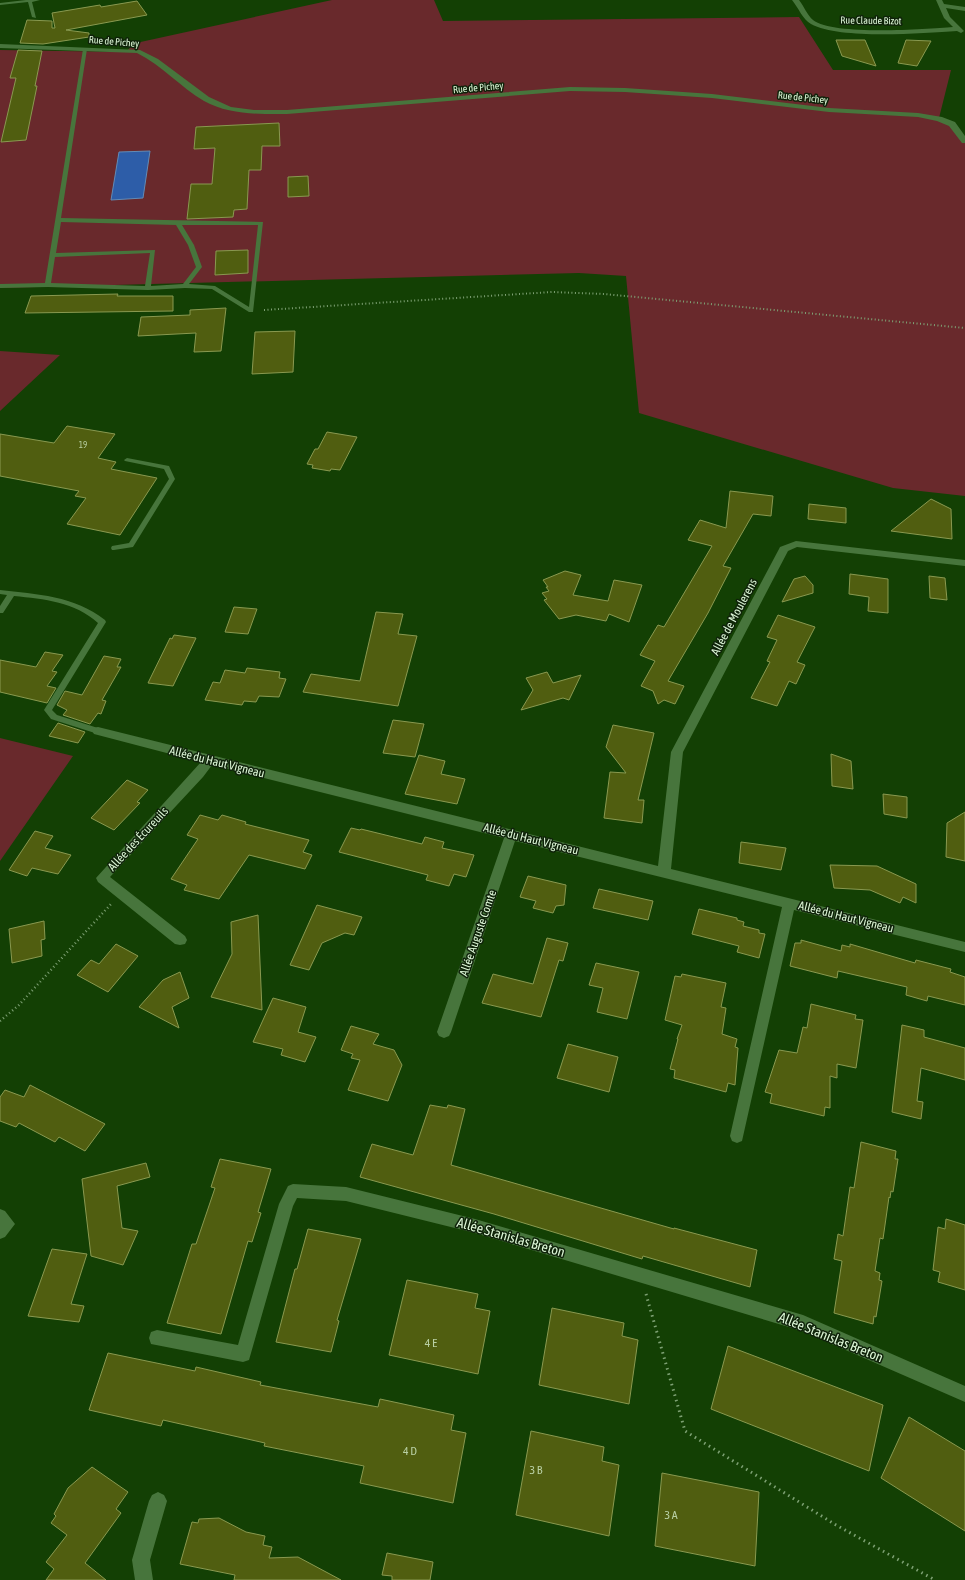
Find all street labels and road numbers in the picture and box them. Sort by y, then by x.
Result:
street label: Rue Claude Bizot [840,14,902,27]
street label: Rue de Pichey [88,34,140,49]
street label: Rue de Pichey [452,80,504,95]
street label: Rue de Pichey [777,89,829,106]
street label: Allée de Moulerens [708,576,760,658]
street label: Allée du Haut Vigneau [168,743,266,781]
street label: Allée des Écureuils [105,804,171,874]
street label: Allée du Haut Vigneau [482,820,580,858]
street label: Allée Auguste Comte [457,888,499,978]
street label: Allée du Haut Vigneau [797,898,895,936]
street label: Allée Stanislas Breton [455,1214,567,1260]
street label: Allée Stanislas Breton [776,1309,886,1365]

